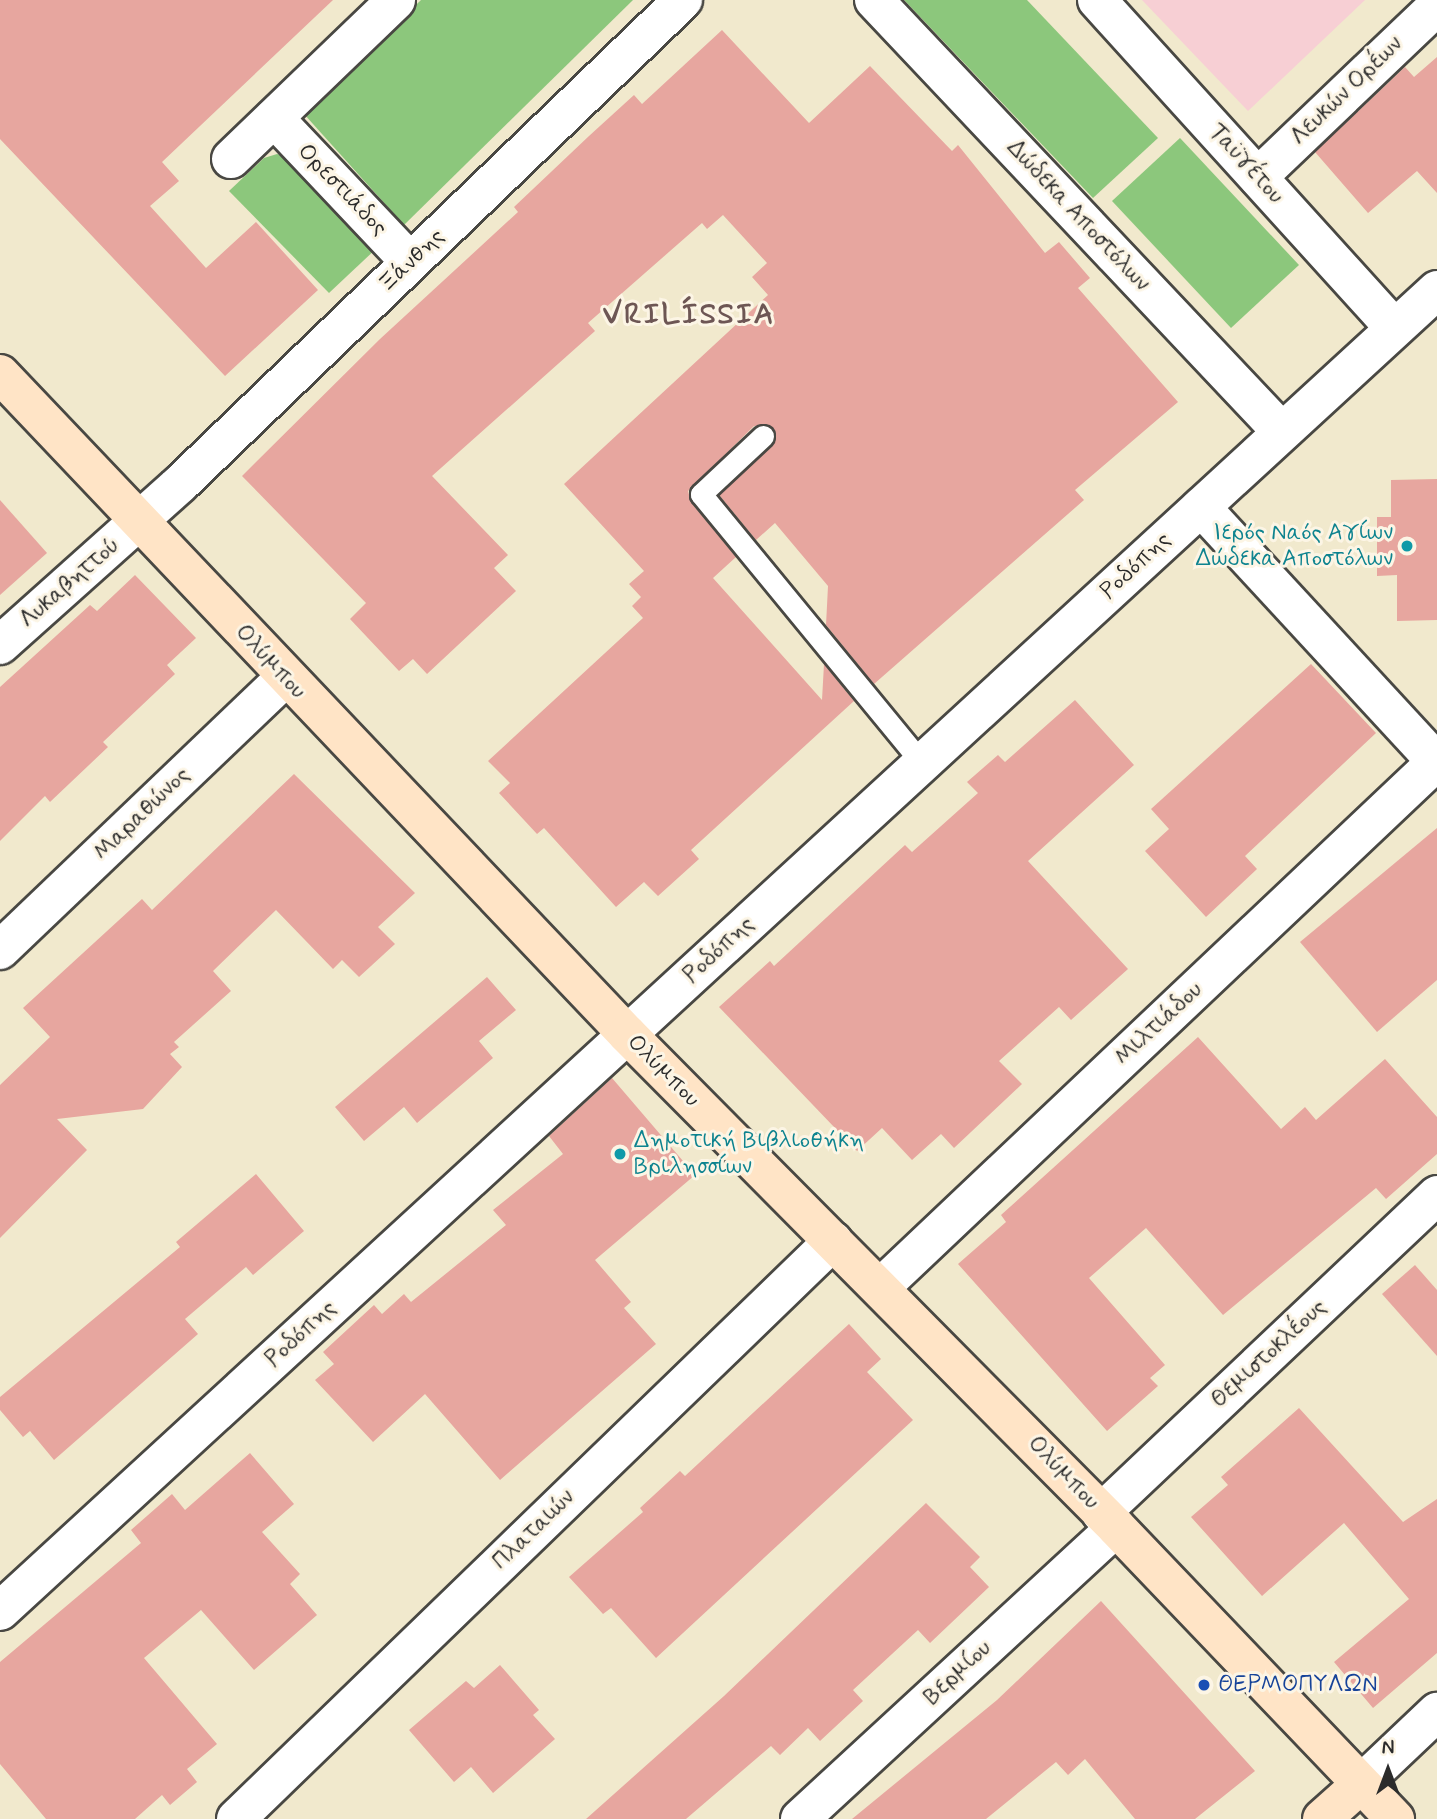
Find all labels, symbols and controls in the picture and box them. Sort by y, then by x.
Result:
street label: Λευκών Ορέων [1285,31,1409,151]
street label: Ταϋγέτου [1203,118,1289,210]
street label: Δώδεκα Αποστόλων [1001,135,1155,297]
street label: Ορεστιάδος [291,138,393,242]
street label: Ξάνθης [373,223,451,299]
district label: VRILÍSSIA [605,297,773,333]
place label: Ιερός Ναός Αγίων Δώδεκα Αποστόλων [1196,519,1393,573]
street label: Ροδόπης [1095,527,1177,605]
street label: Λυκαβηττού [14,532,126,634]
marker: Ιερός Ναός Αγίων Δώδεκα Αποστόλων [1399,538,1415,554]
street label: Ολύμπου [229,619,311,705]
street label: Μαραθώνος [88,762,196,866]
street label: Ροδόπης [678,911,760,989]
street label: Μιλτιάδου [1110,977,1208,1071]
street label: Ολύμπου [621,1029,705,1113]
place label: Δημοτική Βιβλιοθήκη Βριλησσίων [634,1127,864,1181]
marker: Δημοτική Βιβλιοθήκη Βριλησσίων [612,1146,628,1162]
street label: Θεμιστοκλέους [1206,1294,1332,1414]
street label: Ροδόπης [260,1295,342,1373]
street label: Ολύμπου [1021,1430,1105,1516]
street label: Πλαταιών [487,1484,581,1576]
street label: Βερμίου [919,1635,997,1711]
place label: ΘΕΡΜΟΠΥΛΩΝ [1218,1671,1378,1699]
marker: ΘΕΡΜΟΠΥΛΩΝ [1196,1677,1212,1693]
north arrow [1353,1735,1423,1805]
text: N [1382,1736,1394,1761]

